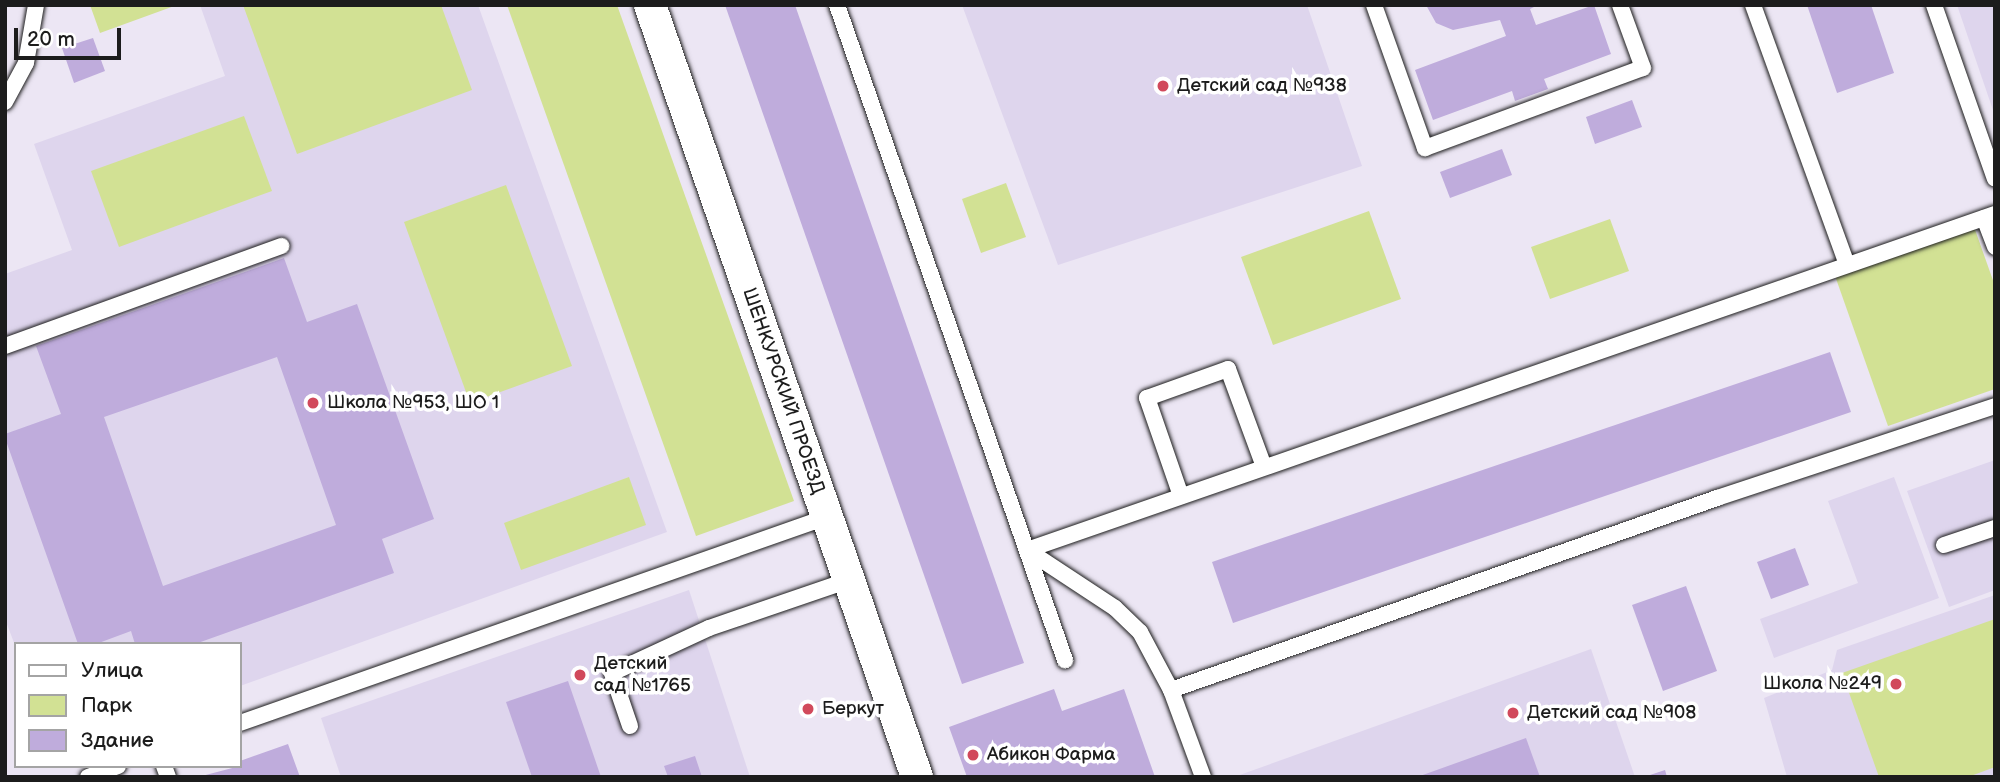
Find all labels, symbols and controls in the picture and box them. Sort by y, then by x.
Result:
scale bar [18,14,124,58]
text: 20 m [27,27,75,52]
place label: Детский сад №938 [1177,75,1347,97]
marker: Детский сад №938 [1155,78,1171,94]
street label: ШЕНКУРСКИЙ ПРОЕЗД [737,285,829,497]
place label: Школа №953, ШО 1 [327,392,499,414]
marker: Школа №953, ШО 1 [305,395,321,411]
legend [14,642,242,768]
place label: Детский сад №1765 [594,653,691,697]
text: Улица [81,658,143,683]
marker: Детский сад №1765 [572,667,588,683]
place label: Школа №249 [1763,673,1882,695]
marker: Школа №249 [1888,676,1904,692]
text: Парк [81,693,132,718]
place label: Беркут [822,698,884,720]
marker: Беркут [800,701,816,717]
place label: Детский сад №908 [1527,702,1696,724]
marker: Детский сад №908 [1505,705,1521,721]
text: Здание [81,728,154,753]
place label: Абикон Фарма [987,744,1116,766]
marker: Абикон Фарма [965,747,981,763]

